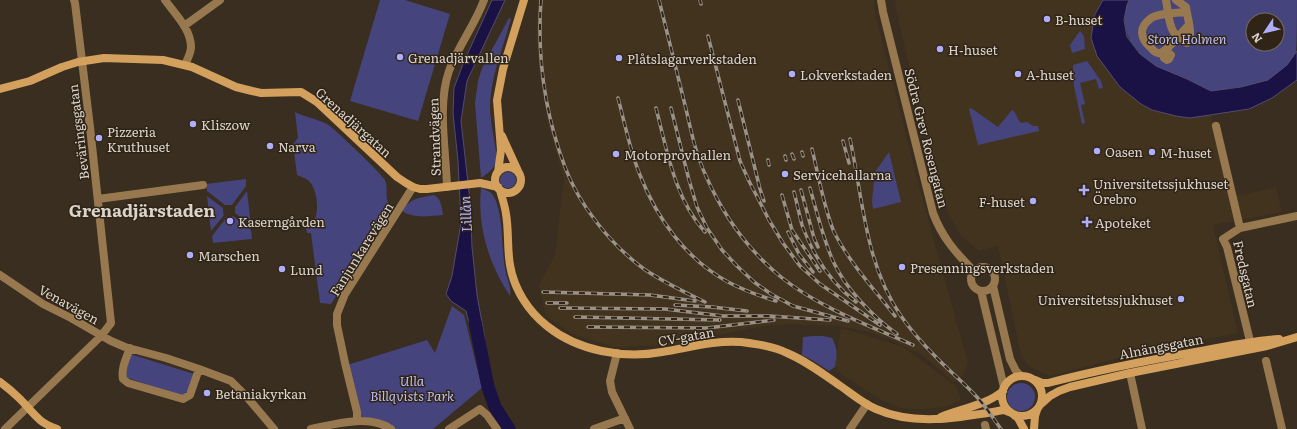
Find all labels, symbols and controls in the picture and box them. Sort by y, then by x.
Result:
place label: B-huset [1055,10,1103,29]
north arrow [1245,12,1285,52]
marker: B-huset [1042,14,1052,24]
park label: Stora Holmen [1147,29,1227,48]
text: N [1247,30,1265,47]
place label: H-huset [948,40,998,59]
marker: H-huset [935,44,945,54]
place label: Grenadjärvallen [408,48,509,67]
place label: Plåtslagarverkstaden [627,49,757,68]
marker: Grenadjärvallen [395,52,405,62]
marker: Plåtslagarverkstaden [614,53,624,63]
place label: Lokverkstaden [800,65,893,84]
place label: A-huset [1026,65,1075,84]
street label: Södra Grev Rosengatan [900,66,954,210]
marker: Lokverkstaden [787,69,797,79]
marker: A-huset [1013,69,1023,79]
street label: Beväringsgatan [63,83,93,181]
street label: Grenadjärgatan [312,83,397,162]
street label: Strandvägen [423,97,445,177]
place label: Kliszow [201,115,251,134]
marker: Kliszow [188,119,198,129]
place label: Pizzeria Kruthuset [107,122,171,156]
marker: Pizzeria Kruthuset [94,133,104,143]
place label: Narva [278,137,316,156]
marker: Narva [265,141,275,151]
place label: Oasen [1105,142,1143,161]
place label: M-huset [1160,143,1213,162]
place label: Motorprovhallen [624,145,731,164]
marker: Oasen [1092,146,1102,156]
marker: M-huset [1147,147,1157,157]
marker: Motorprovhallen [611,149,621,159]
place label: Servicehallarna [793,165,892,184]
marker: Servicehallarna [780,169,790,179]
place label: Universitetssjukhuset Örebro [1093,174,1229,208]
marker: Universitetssjukhuset Örebro [1078,184,1090,196]
place label: F-huset [979,192,1026,211]
water label: Lillån [454,195,476,233]
marker: F-huset [1028,196,1038,206]
district label: Grenadjärstaden [69,197,215,222]
street label: Fanjunkarevägen [324,198,398,300]
place label: Kaserngården [238,212,325,231]
place label: Apoteket [1095,213,1152,232]
marker: Kaserngården [225,216,235,226]
marker: Apoteket [1082,217,1092,227]
street label: Fredsgatan [1229,238,1263,310]
place label: Marschen [198,246,260,265]
marker: Marschen [185,250,195,260]
place label: Presenningsverkstaden [910,258,1055,277]
place label: Lund [290,260,323,279]
marker: Presenningsverkstaden [897,262,907,272]
marker: Lund [277,264,287,274]
street label: Venavägen [35,280,103,329]
place label: Universitetssjukhuset [1038,290,1174,309]
marker: Universitetssjukhuset [1176,294,1186,304]
street label: CV-gatan [656,322,716,350]
street label: Alnängsgatan [1117,328,1205,363]
park label: Ulla Billqvists Park [370,371,455,405]
place label: Betaniakyrkan [215,384,307,403]
marker: Betaniakyrkan [202,388,212,398]

